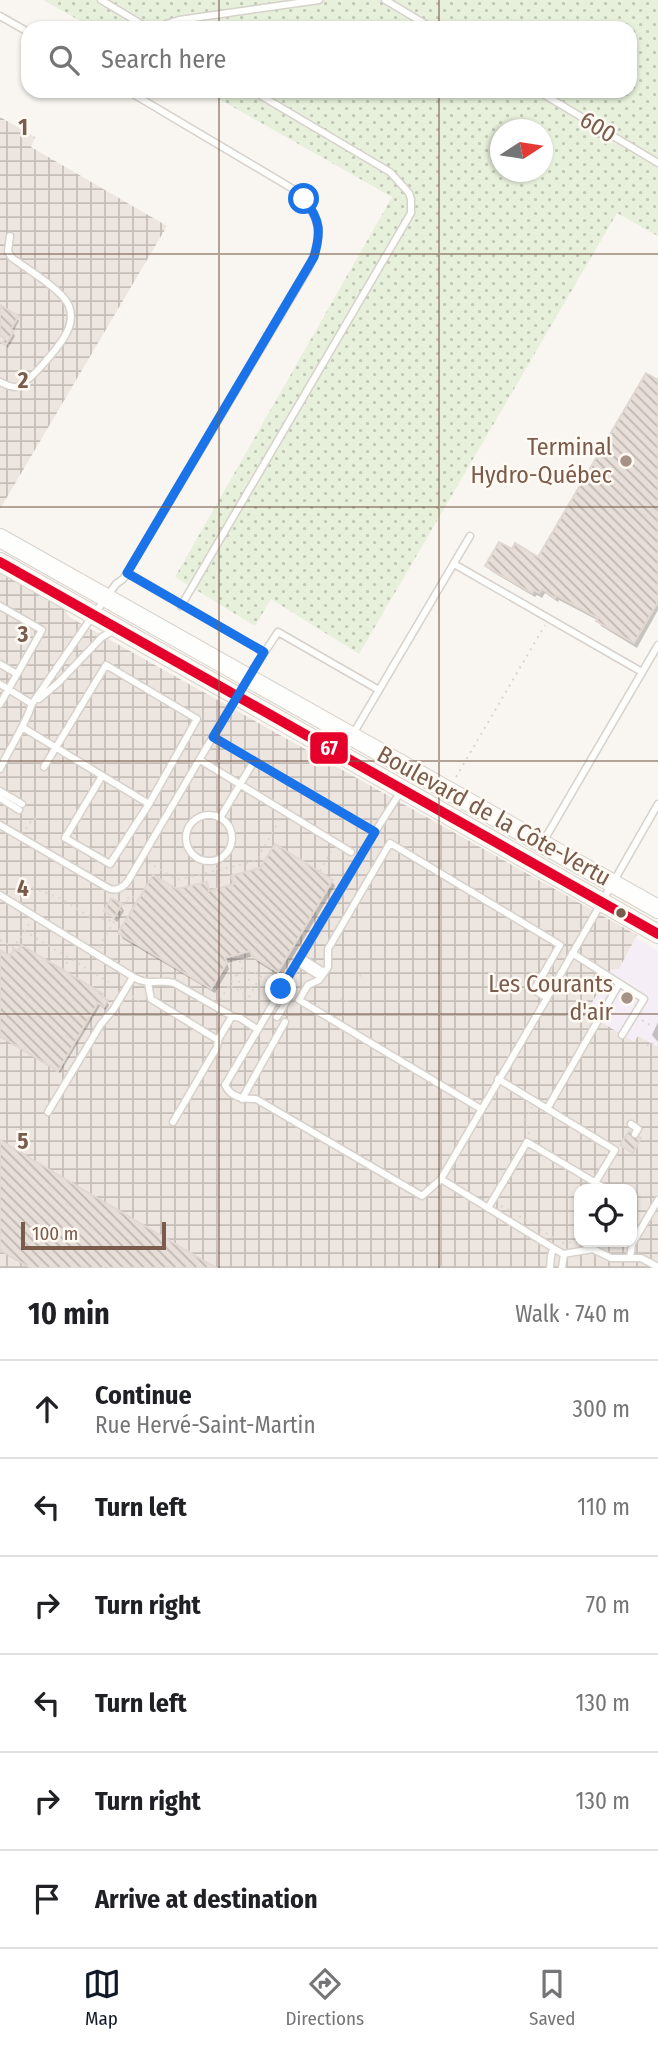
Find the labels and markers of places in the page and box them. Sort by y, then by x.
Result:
place label: Terminal Hydro-Québec [470,433,612,489]
marker: Terminal Hydro-Québec [618,453,634,469]
unlabelled marker [614,906,628,920]
place label: Les Courants d'air [488,970,614,1026]
marker: Les Courants d'air [619,990,635,1006]

